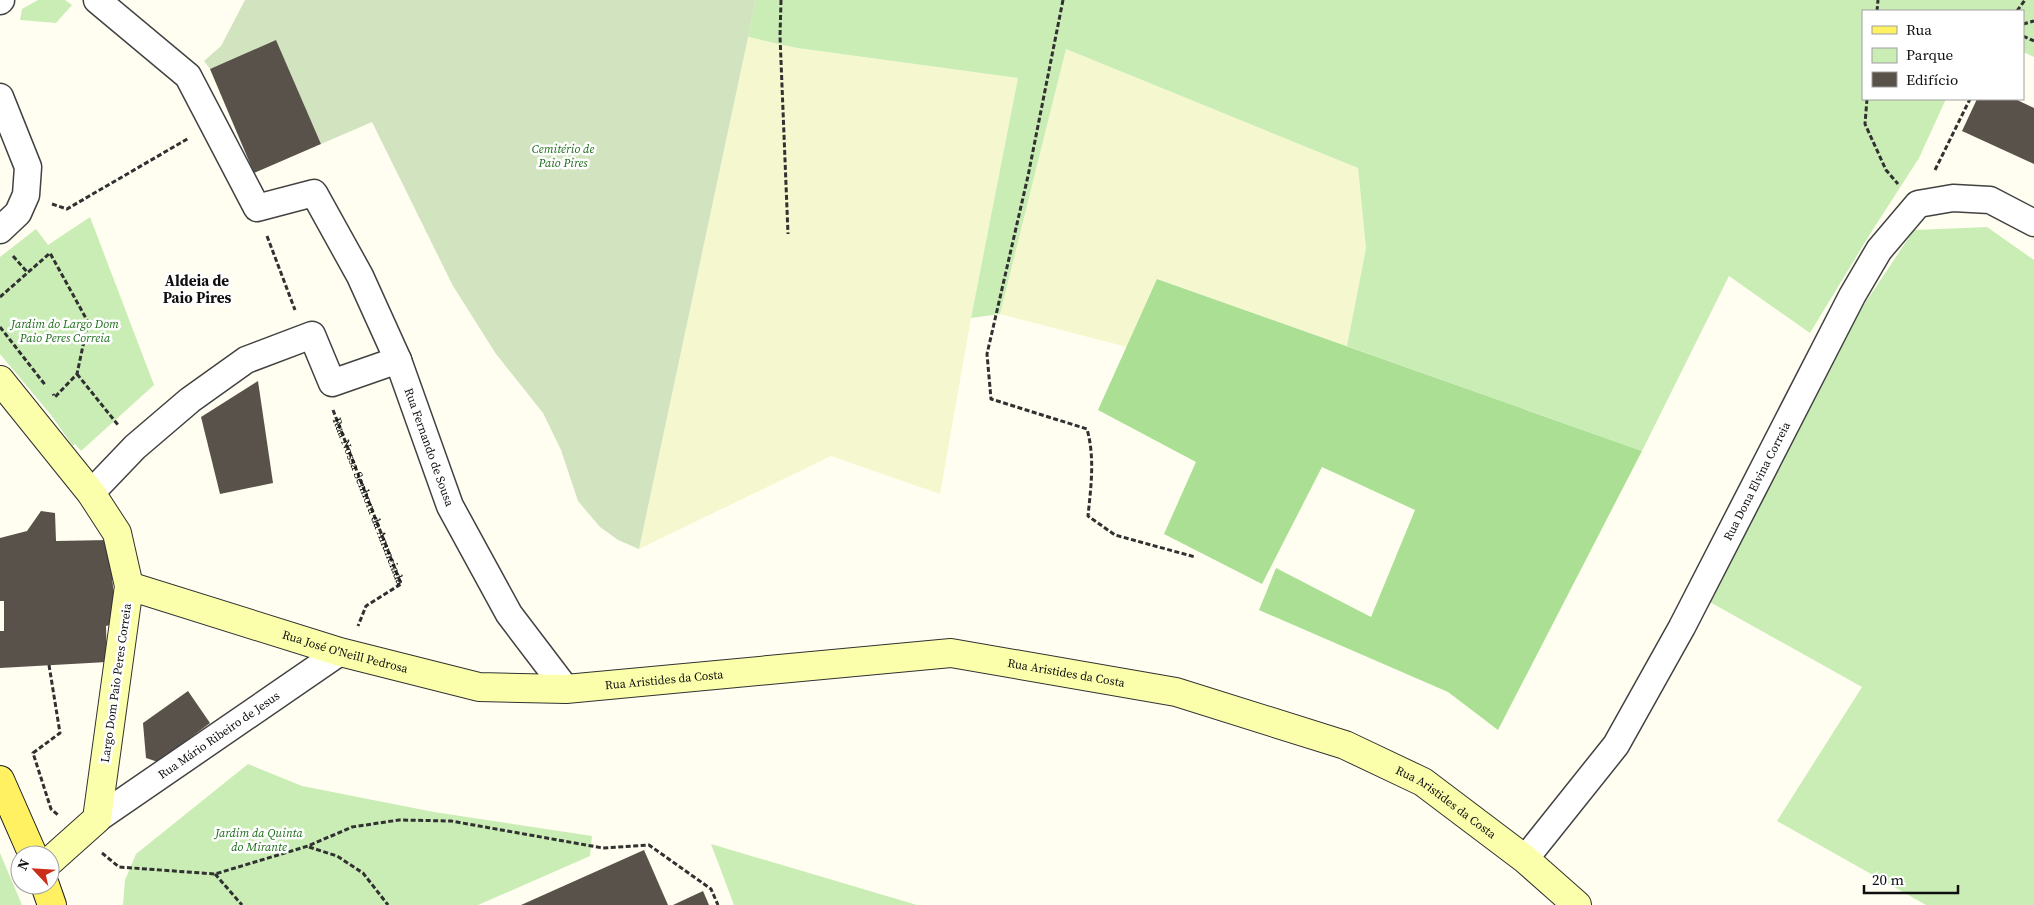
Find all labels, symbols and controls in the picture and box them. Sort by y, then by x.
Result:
legend [1862,10,2024,100]
text: Rua [1906,19,1932,40]
text: Parque [1906,44,1954,65]
text: Edifício [1906,69,1958,90]
park label: Cemitério de Paio Pires [532,141,594,171]
district label: Aldeia de Paio Pires [163,270,232,308]
park label: Jardim do Largo Dom Paio Peres Correia [9,316,119,346]
street label: Rua Fernando de Sousa [401,386,458,509]
street label: Rua Nossa Senhora da Anunciada [329,415,409,588]
street label: Rua Dona Elvina Correia [1720,418,1794,543]
street label: Largo Dom Paio Peres Correia [97,602,135,764]
street label: Rua José O'Neill Pedrosa [280,626,411,677]
street label: Rua Aristides da Costa [1006,655,1127,691]
street label: Rua Aristides da Costa [604,666,725,693]
street label: Rua Mário Ribeiro de Jesus [155,688,283,783]
street label: Rua Aristides da Costa [1393,762,1500,843]
park label: Jardim da Quinta do Mirante [213,825,304,855]
north arrow [10,845,60,895]
text: N [12,856,34,873]
scale bar [1864,862,1958,894]
text: 20 m [1872,869,1904,890]

